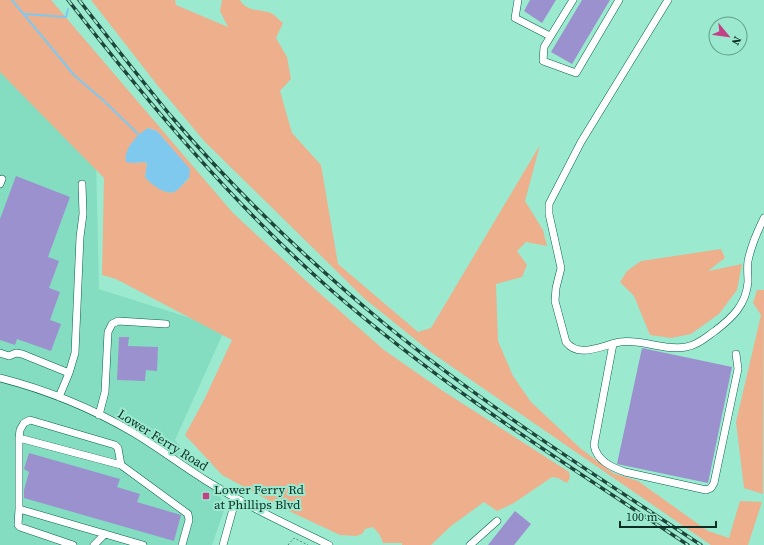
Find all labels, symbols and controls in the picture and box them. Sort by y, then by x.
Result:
north arrow [708,16,748,56]
text: N [728,33,745,48]
street label: Lower Ferry Road [115,405,212,475]
place label: Lower Ferry Rd at Phillips Blvd [214,481,304,513]
marker: Lower Ferry Rd at Phillips Blvd [201,491,211,501]
scale bar [620,503,716,529]
text: 100 m [626,509,658,525]

